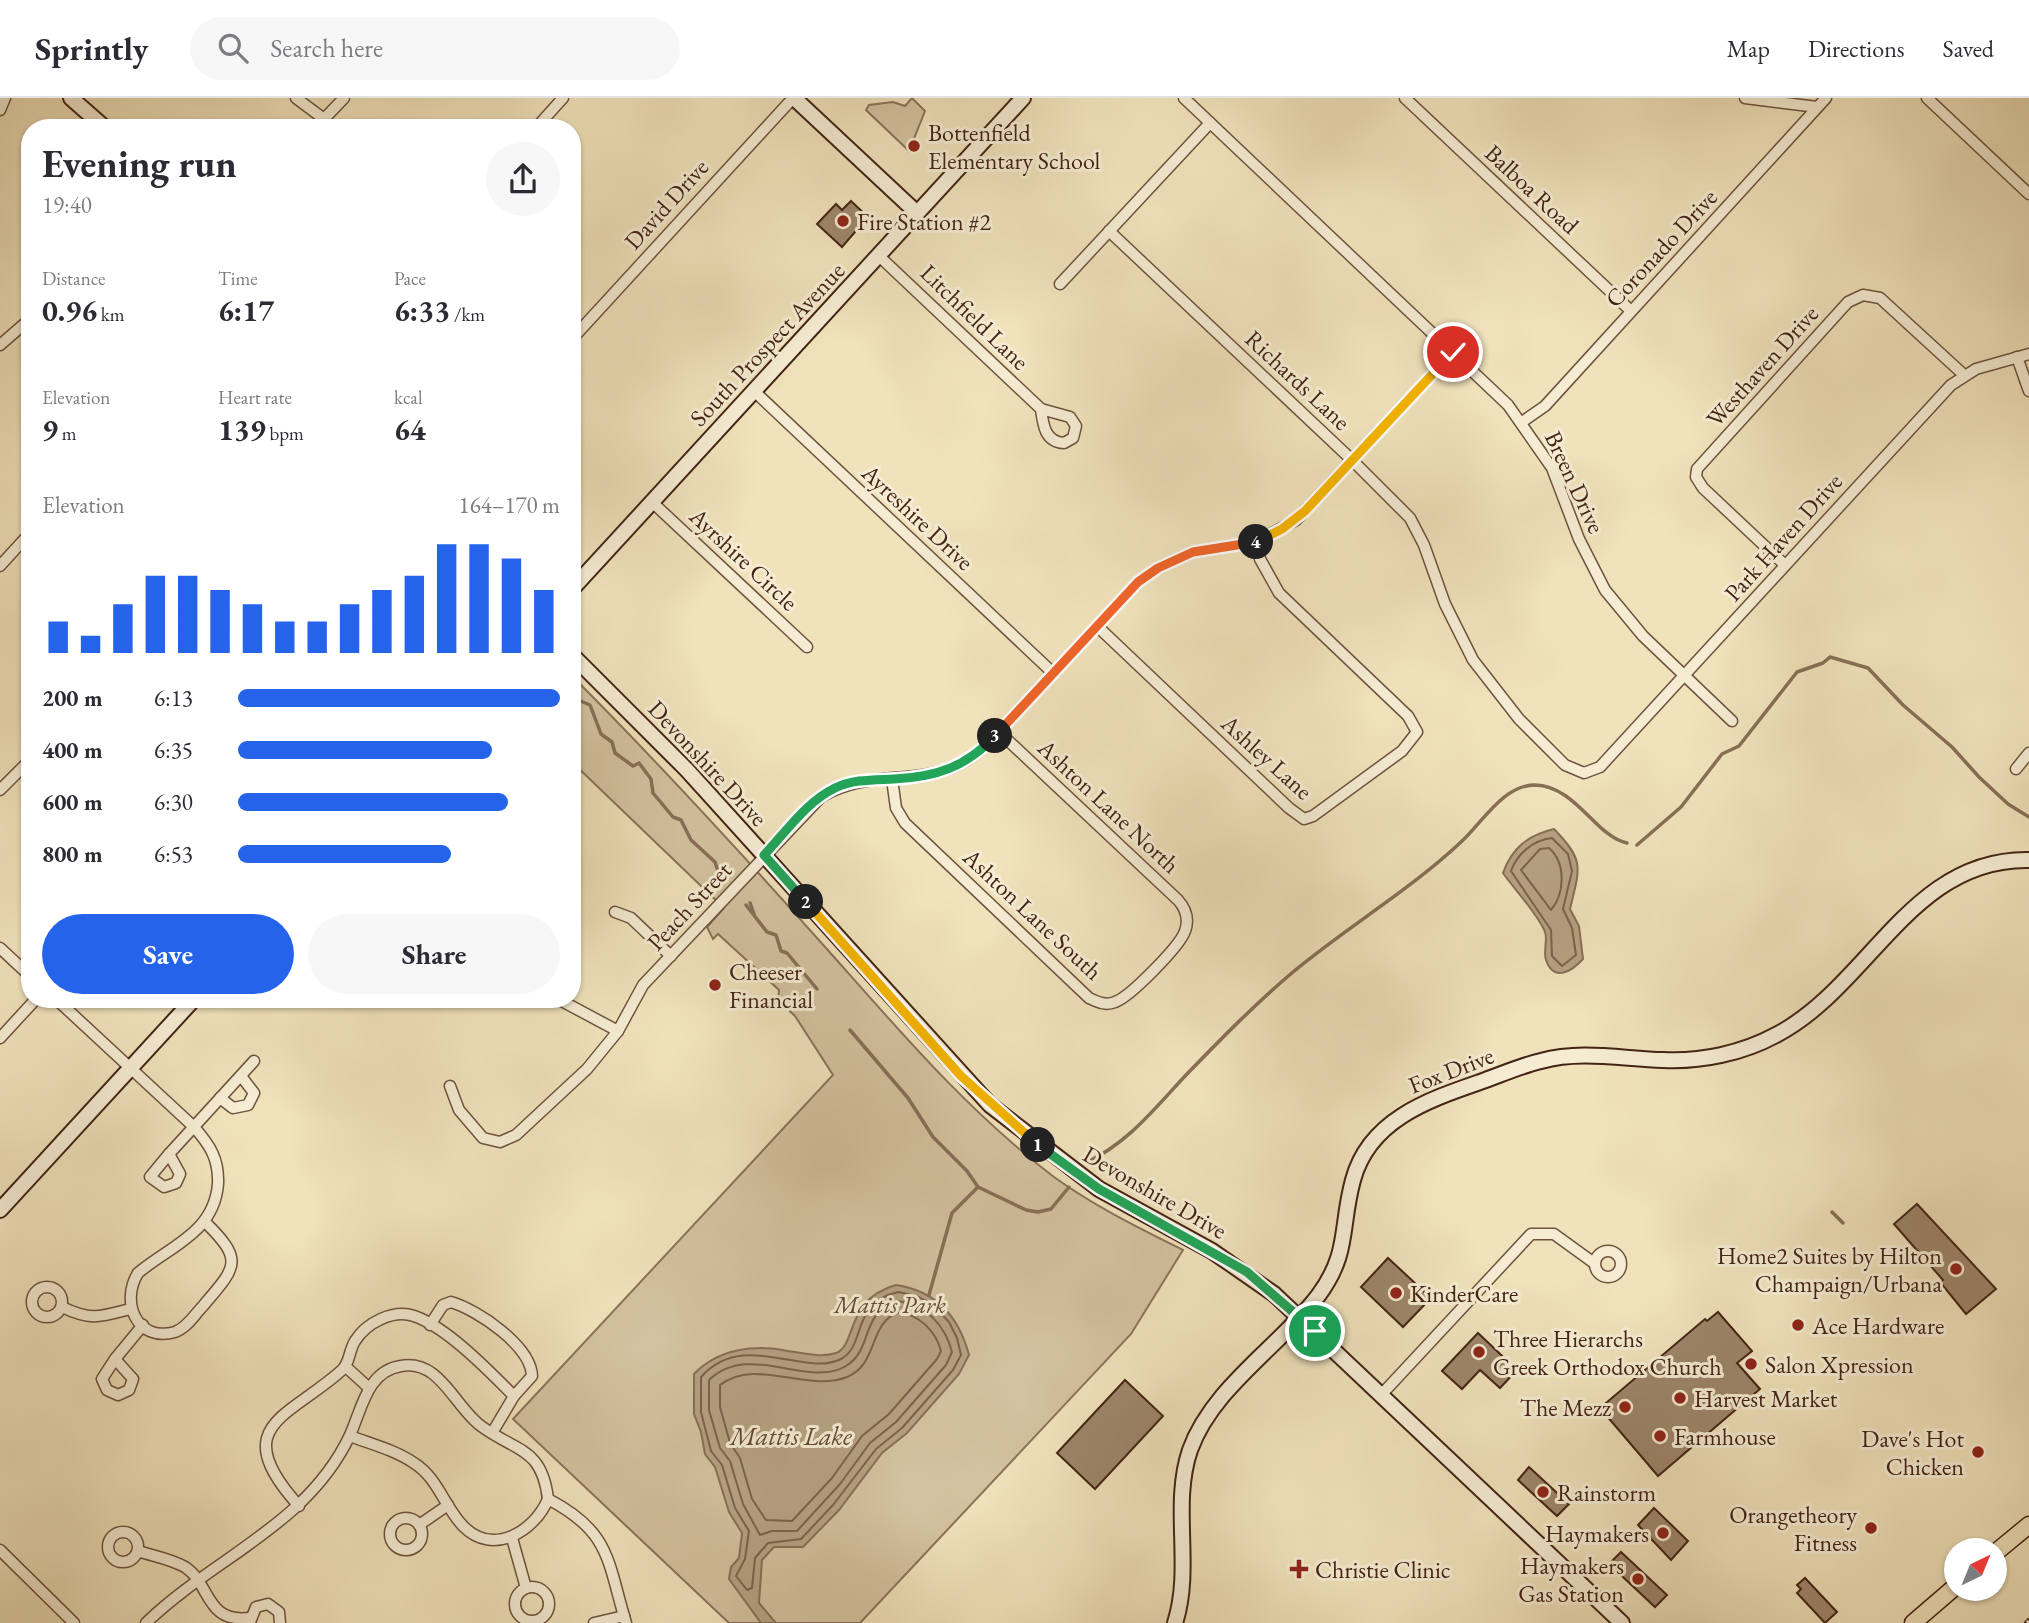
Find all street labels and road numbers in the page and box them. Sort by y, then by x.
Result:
street label: Balboa Road [1478,137,1586,241]
street label: David Drive [617,152,715,256]
street label: Coronado Drive [1598,182,1724,314]
street label: South Prospect Avenue [683,255,851,433]
street label: Litchfield Lane [914,257,1036,377]
street label: Westhaven Drive [1699,299,1825,433]
street label: Richards Lane [1239,323,1357,437]
street label: Breen Drive [1538,426,1612,538]
street label: Ayreshire Drive [855,456,981,577]
street label: Park Haven Drive [1717,466,1849,608]
street label: Ayrshire Circle [682,500,805,617]
street label: Devonshire Drive [642,693,774,833]
street label: Ashley Lane [1214,707,1319,806]
street label: Ashton Lane North [1031,732,1186,880]
street label: Ashton Lane South [956,841,1109,987]
street label: Peach Street [640,855,738,957]
street label: Fox Drive [1404,1040,1498,1100]
street label: Devonshire Drive [1077,1138,1233,1246]

